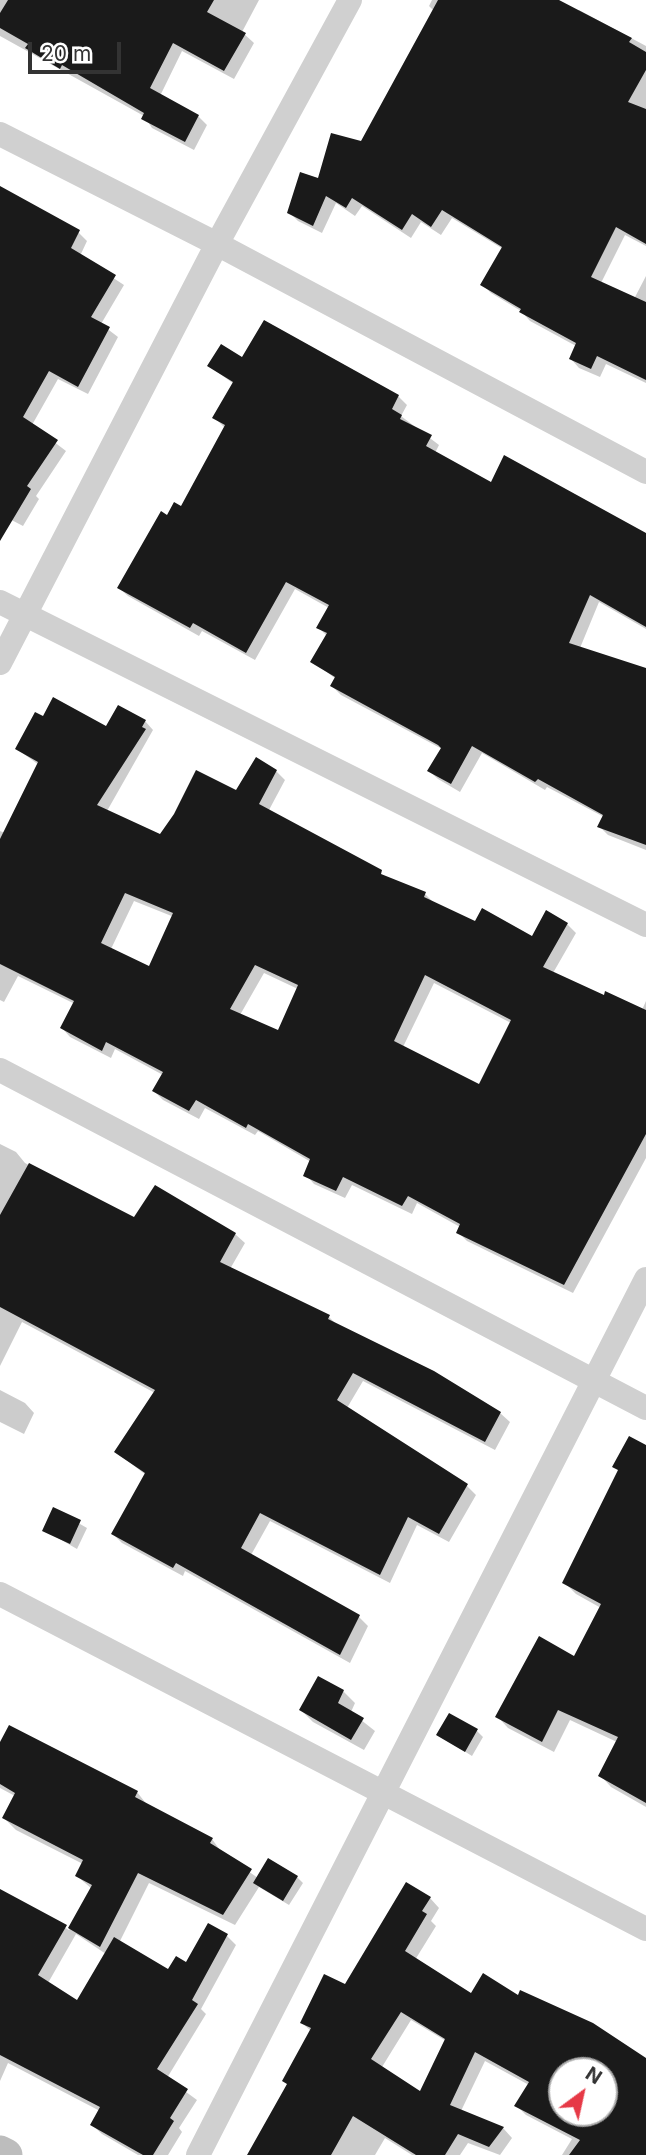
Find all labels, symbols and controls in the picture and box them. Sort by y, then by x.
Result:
scale bar [32,28,124,72]
text: 20 m [41,41,91,66]
north arrow [548,2057,618,2127]
text: N [581,2062,606,2089]

